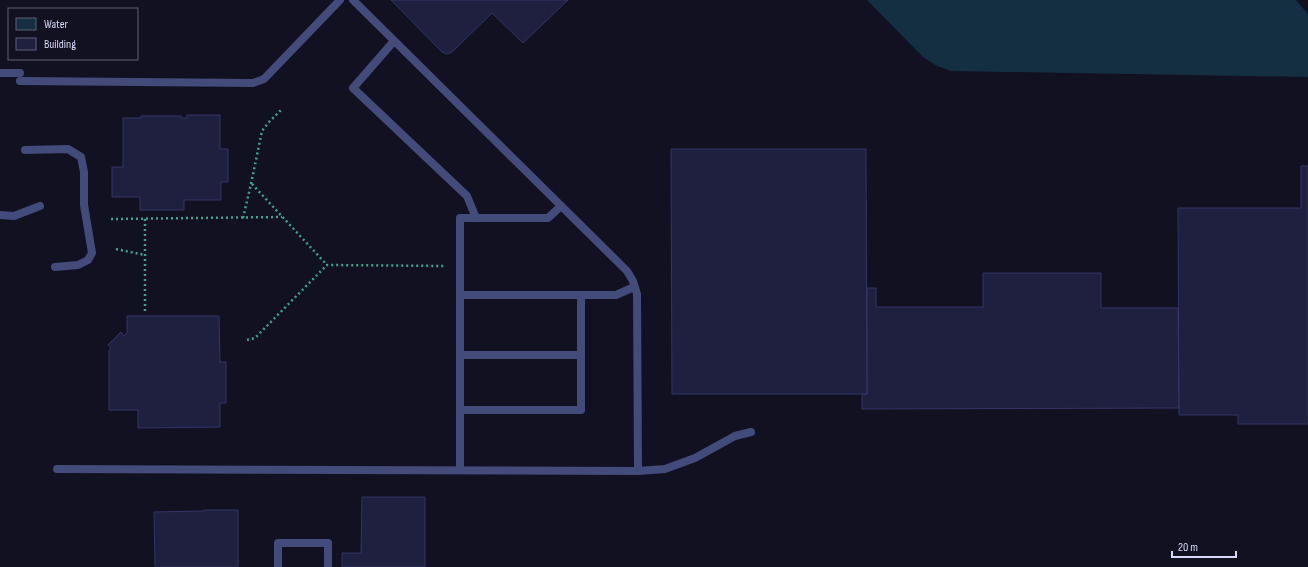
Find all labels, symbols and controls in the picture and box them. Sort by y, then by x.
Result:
legend [8,8,138,60]
text: Water [44,17,68,32]
text: Building [44,37,76,52]
scale bar [1172,533,1236,559]
text: 20 m [1178,540,1198,555]

